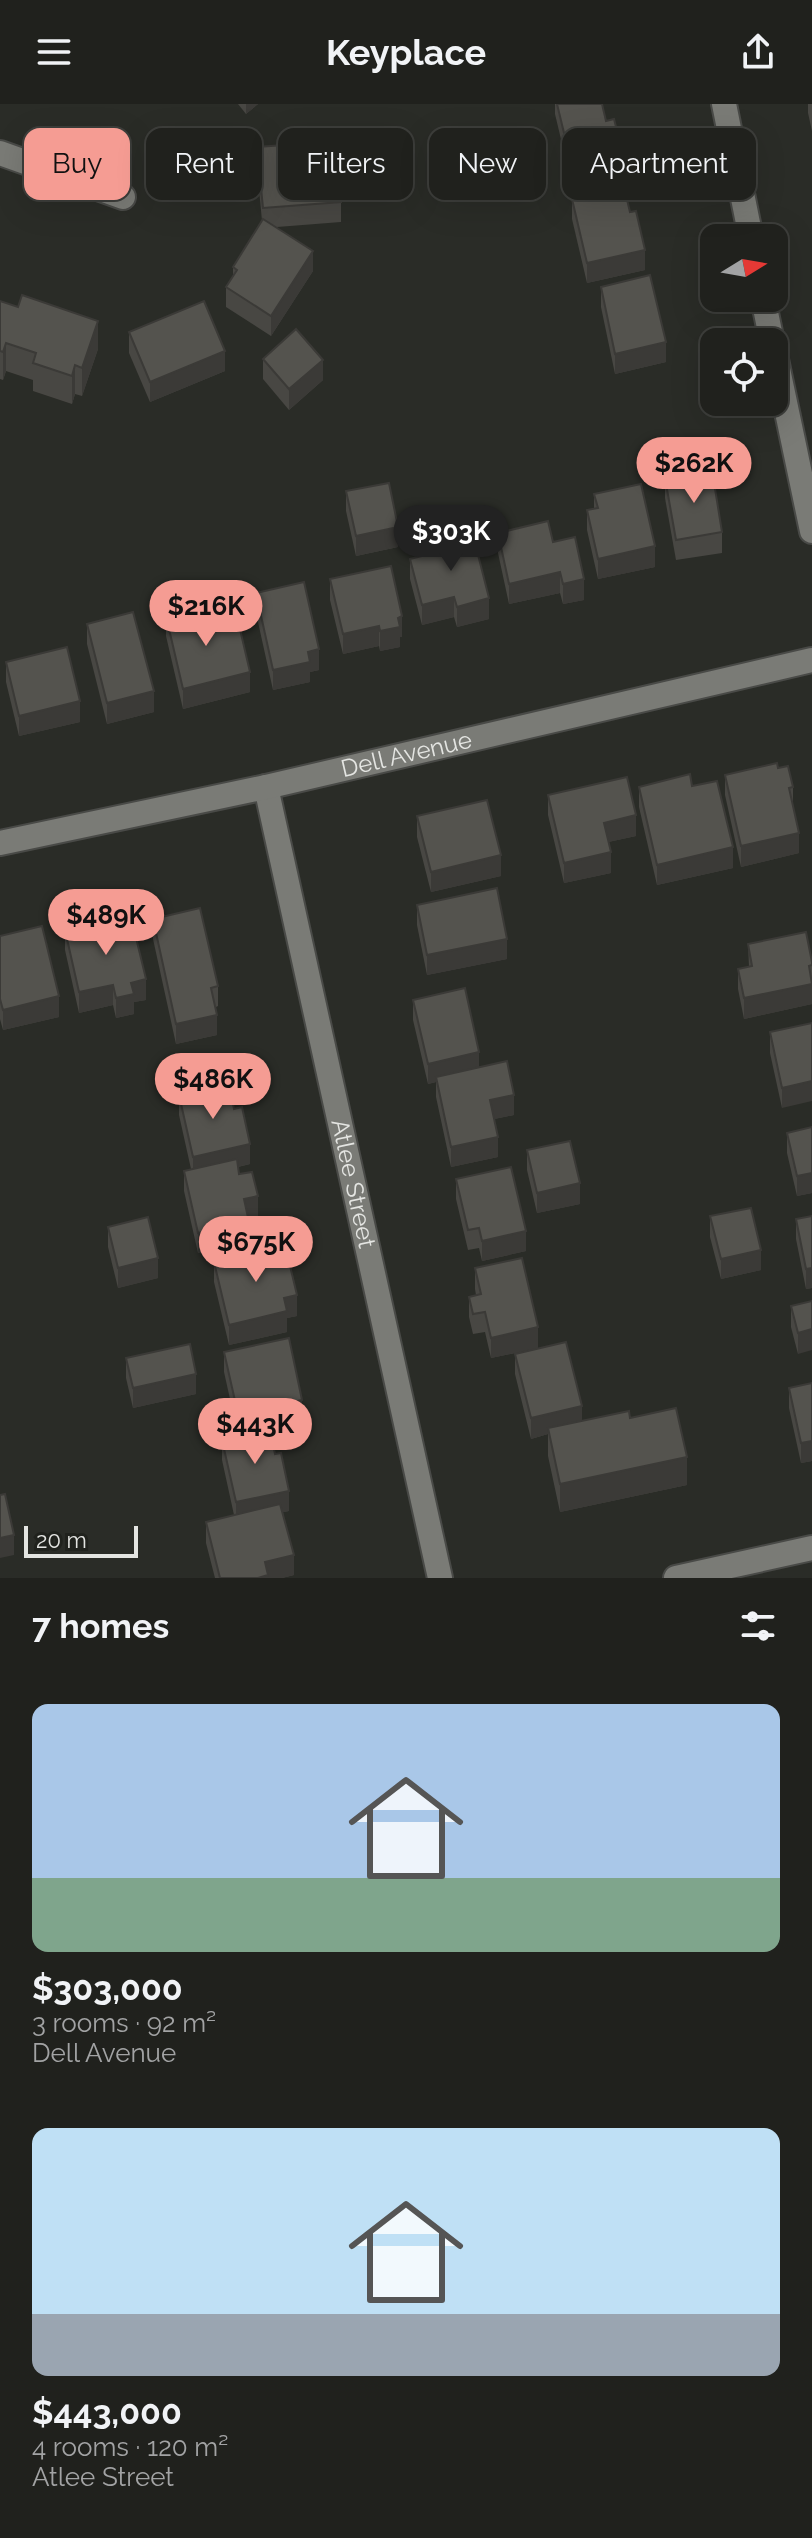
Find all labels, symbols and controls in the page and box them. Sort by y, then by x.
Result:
icon: menu [32,30,76,74]
icon: share [736,30,780,74]
text: Keyplace [326,31,486,73]
chip: Buy [24,128,130,200]
chip: Rent [146,128,262,200]
chip: Filters [278,128,413,200]
chip: New [429,128,546,200]
chip: Apartment [562,128,756,200]
north arrow [700,224,788,312]
map controls [700,224,788,416]
button: locate [700,328,788,416]
pin: $262K [638,437,750,505]
text: $262K [655,448,734,478]
pin: $303K [395,505,507,573]
text: $303K [412,516,490,546]
pin: $216K [150,580,262,648]
text: $216K [167,591,245,621]
street label: Dell Avenue [338,725,474,783]
pin: $489K [50,889,162,957]
text: $489K [66,900,146,930]
pin: $486K [157,1053,269,1121]
text: $486K [173,1064,253,1094]
street label: Atlee Street [325,1116,382,1251]
pin: $675K [200,1216,312,1284]
text: $675K [217,1227,295,1257]
pin: $443K [199,1398,311,1466]
text: $443K [216,1409,294,1439]
scale bar [24,1522,138,1558]
text: 20 m [36,1527,87,1553]
icon: filters [736,1604,780,1648]
text: 7 homes [32,1606,169,1646]
icon: home [334,1756,478,1900]
text: $303,000 [32,1968,183,2008]
text: 3 rooms · 92 m² [32,2008,216,2038]
text: Dell Avenue [32,2038,176,2068]
icon: home [334,2180,478,2324]
text: $443,000 [32,2392,182,2432]
text: 4 rooms · 120 m² [32,2432,228,2462]
text: Atlee Street [32,2462,174,2492]

